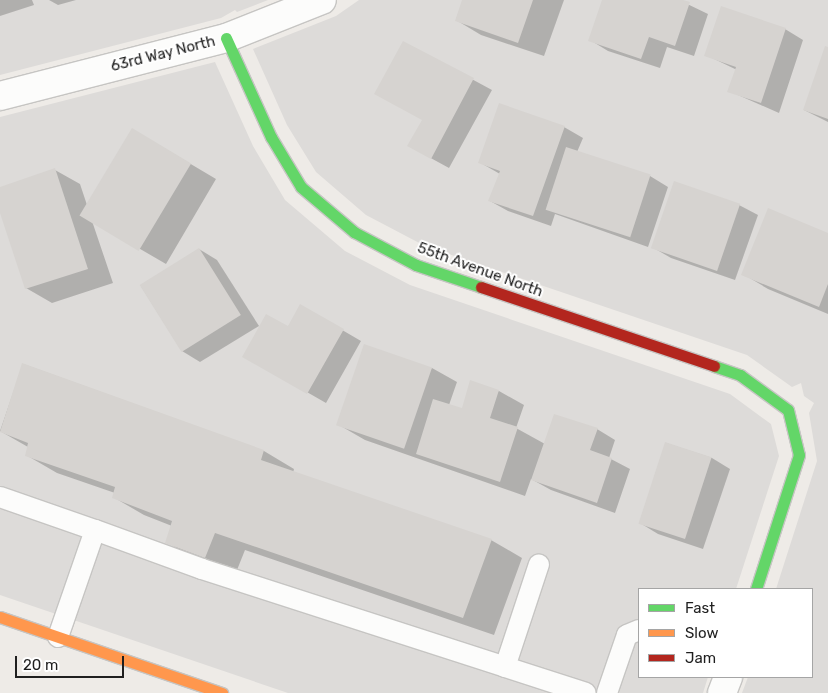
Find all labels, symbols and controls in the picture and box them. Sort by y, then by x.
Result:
street label: 63rd Way North [109,32,217,76]
street label: 55th Avenue North [415,239,545,301]
legend [638,588,813,678]
text: Fast [685,599,715,617]
text: Slow [685,624,718,642]
scale bar [18,646,126,678]
text: Jam [685,649,716,667]
text: 20 m [23,656,58,674]

